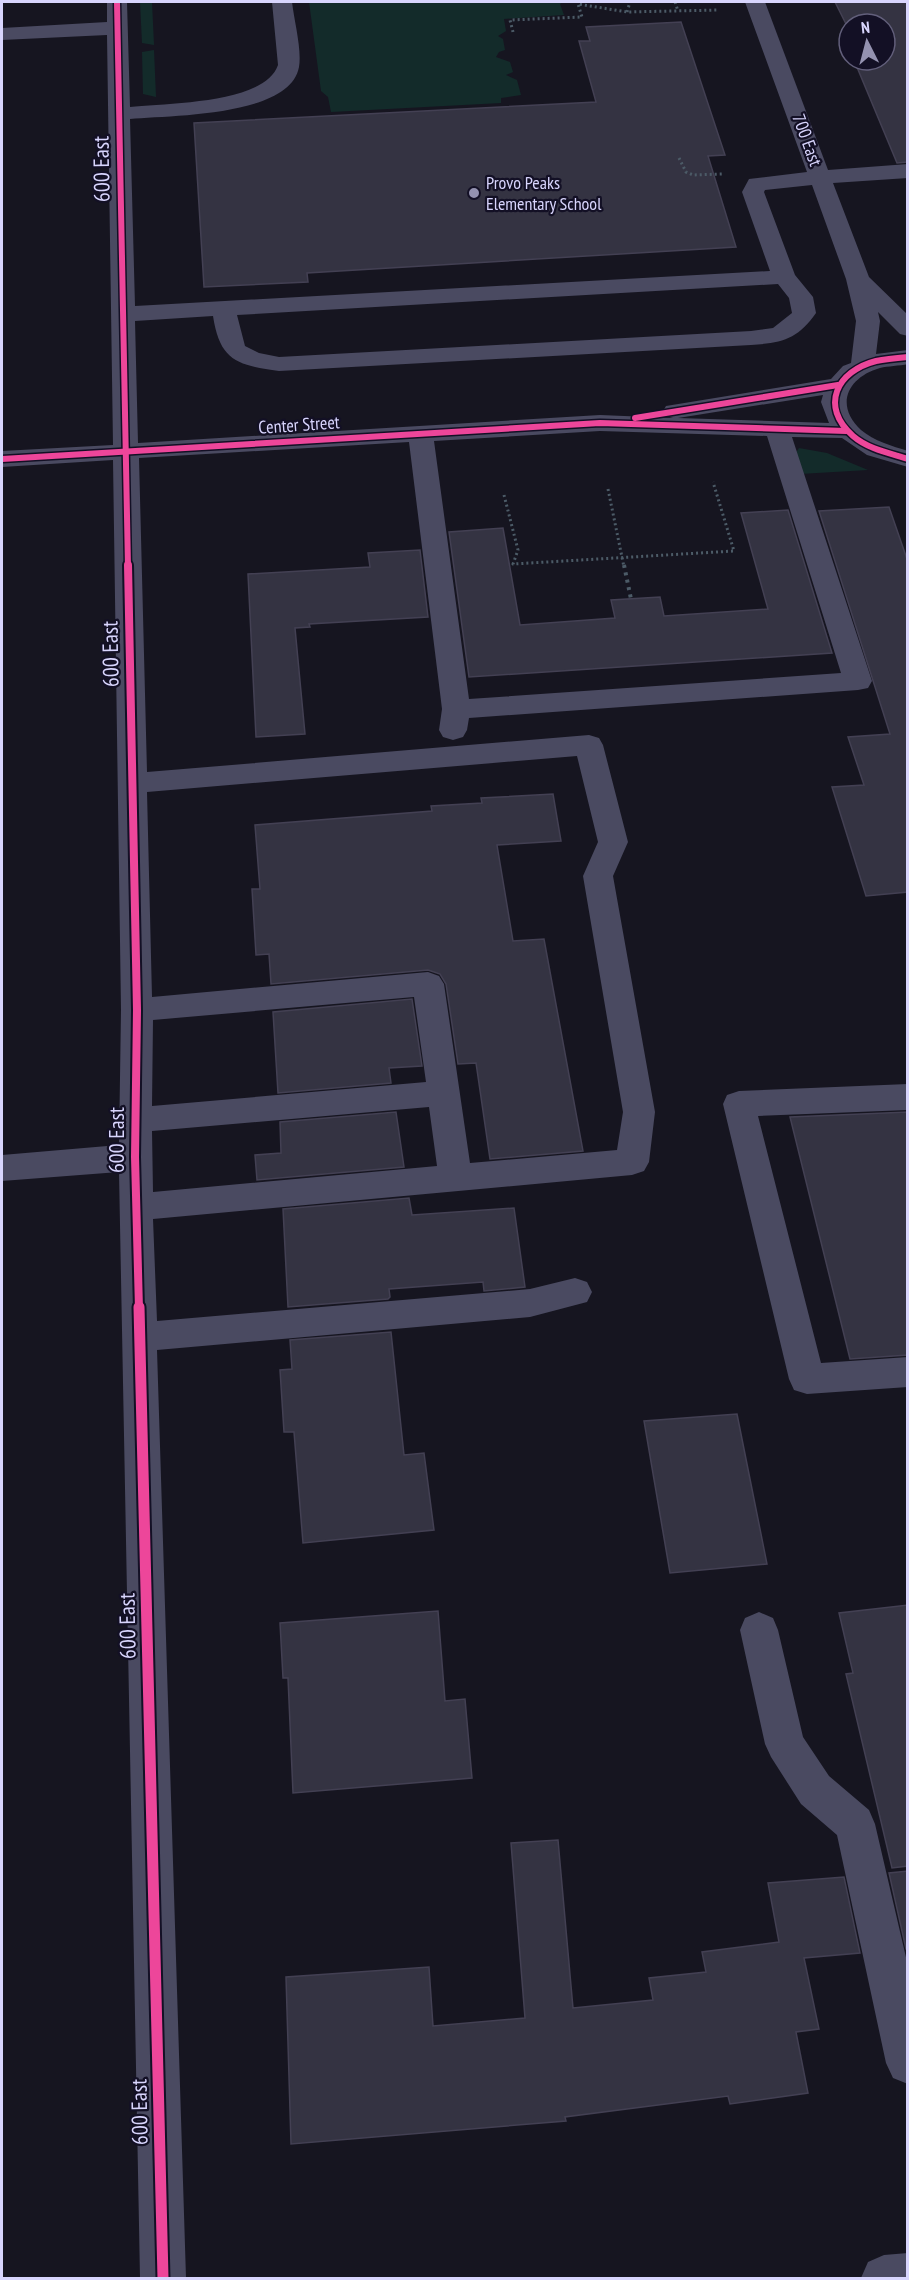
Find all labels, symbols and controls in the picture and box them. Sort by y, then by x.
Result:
north arrow [837,12,897,72]
text: N [860,17,871,37]
street label: 700 East [787,110,828,169]
street label: 600 East [86,136,116,202]
place label: Provo Peaks Elementary School [486,171,602,215]
marker: Provo Peaks Elementary School [467,186,481,200]
street label: Center Street [258,410,340,439]
street label: 600 East [95,621,125,687]
street label: 600 East [102,1107,130,1173]
street label: 600 East [112,1593,142,1659]
street label: 600 East [124,2079,154,2145]

